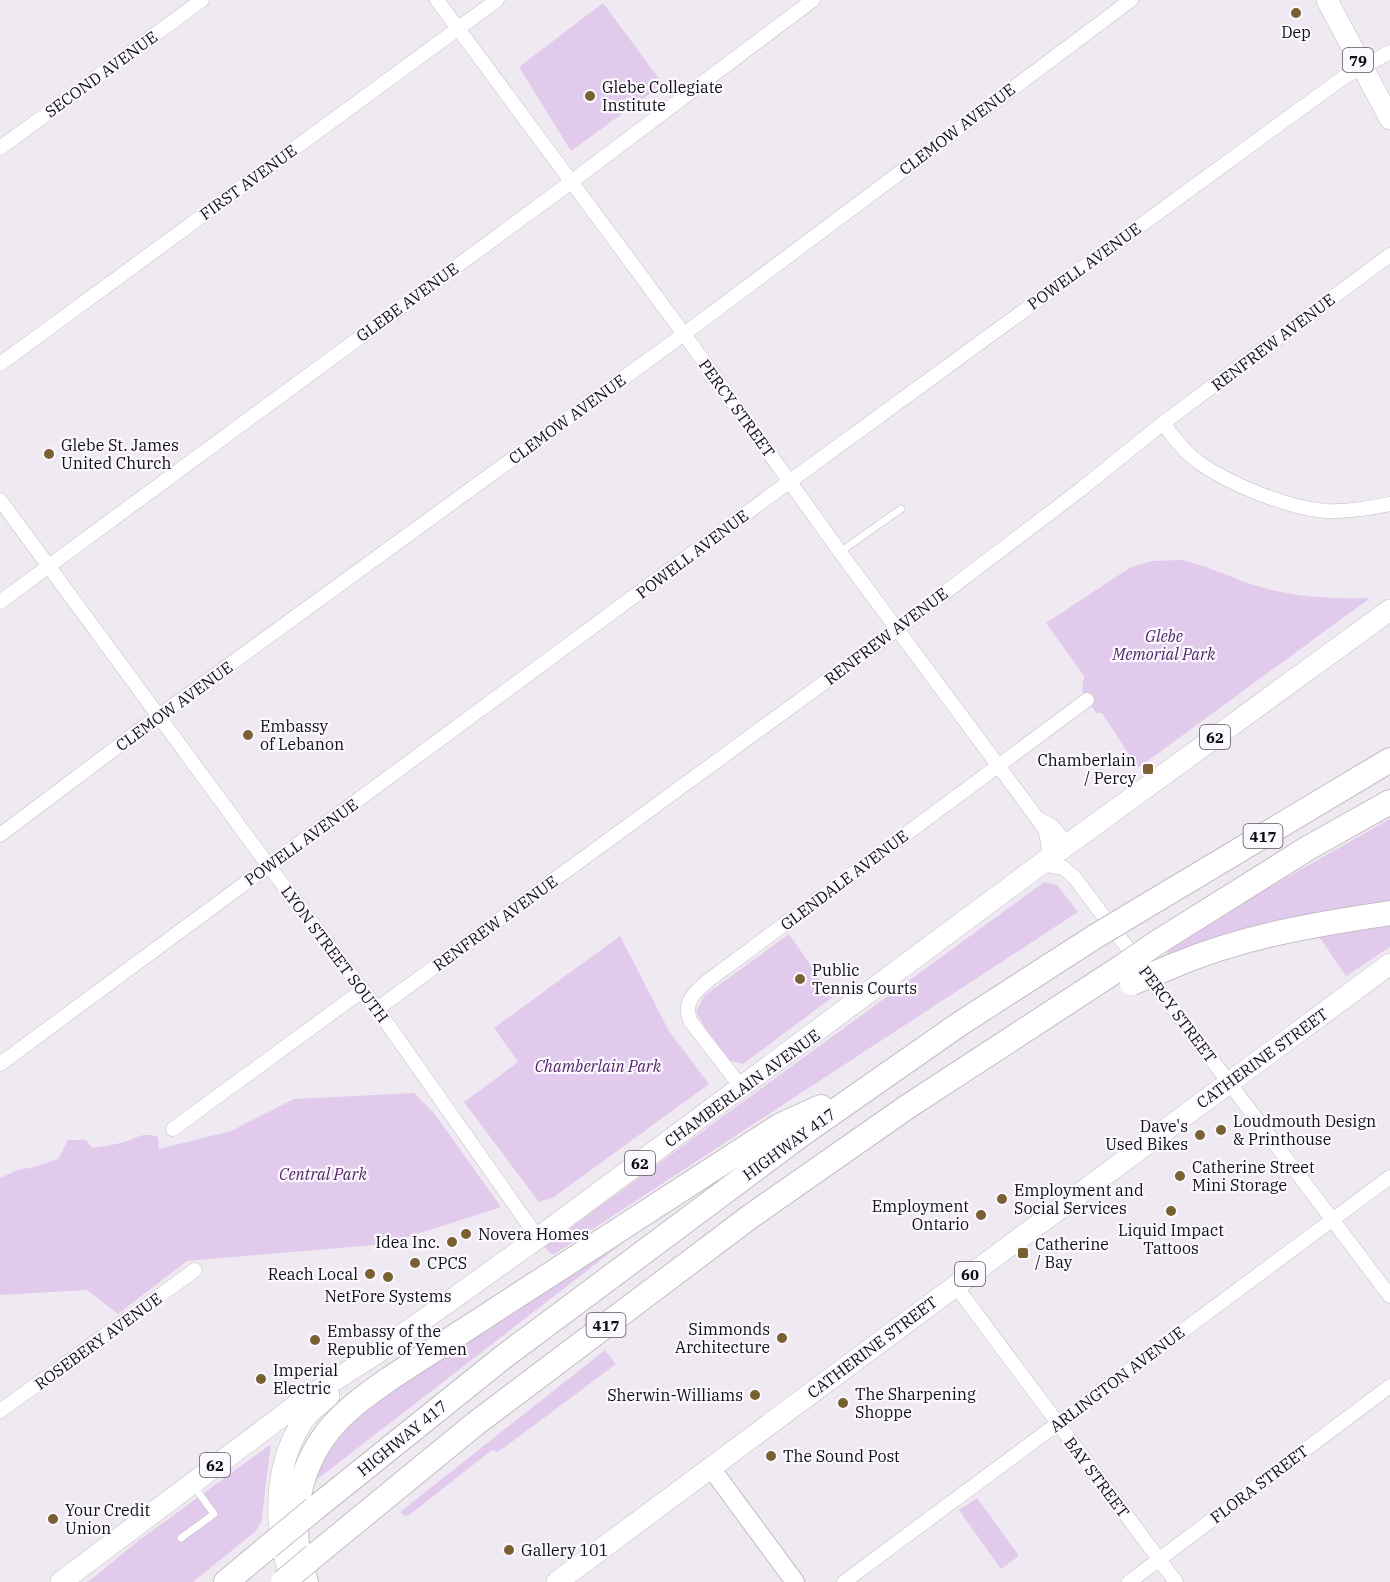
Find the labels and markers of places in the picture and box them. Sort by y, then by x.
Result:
marker: Dep [1289,6,1303,20]
place label: Dep [1281,22,1311,42]
place label: Glebe Collegiate Institute [602,77,723,115]
marker: Glebe Collegiate Institute [583,89,597,103]
place label: Glebe St. James United Church [61,435,179,473]
marker: Glebe St. James United Church [42,447,56,461]
place label: Embassy of Lebanon [260,716,344,754]
marker: Embassy of Lebanon [241,728,255,742]
place label: Chamberlain / Percy [1037,750,1136,788]
marker: Chamberlain / Percy [1141,762,1155,776]
place label: Public Tennis Courts [812,960,917,998]
marker: Public Tennis Courts [793,972,807,986]
place label: Loudmouth Design & Printhouse [1233,1111,1376,1149]
place label: Dave's Used Bikes [1105,1116,1188,1154]
marker: Loudmouth Design & Printhouse [1214,1123,1228,1137]
marker: Dave's Used Bikes [1193,1128,1207,1142]
place label: Catherine Street Mini Storage [1192,1157,1315,1195]
marker: Catherine Street Mini Storage [1173,1169,1187,1183]
place label: Employment and Social Services [1014,1180,1144,1218]
marker: Employment and Social Services [995,1192,1009,1206]
place label: Employment Ontario [872,1196,969,1234]
marker: Liquid Impact Tattoos [1164,1204,1178,1218]
marker: Employment Ontario [974,1208,988,1222]
place label: Liquid Impact Tattoos [1118,1220,1224,1258]
place label: Novera Homes [478,1224,589,1244]
marker: Novera Homes [459,1227,473,1241]
place label: Idea Inc. [376,1232,440,1252]
place label: Catherine / Bay [1035,1234,1109,1272]
marker: Idea Inc. [445,1235,459,1249]
marker: Catherine / Bay [1016,1246,1030,1260]
place label: CPCS [427,1253,467,1273]
marker: CPCS [408,1256,422,1270]
place label: Reach Local [268,1264,358,1284]
marker: Reach Local [363,1267,377,1281]
marker: NetFore Systems [381,1270,395,1284]
place label: NetFore Systems [324,1286,452,1306]
place label: Simmonds Architecture [675,1319,770,1357]
place label: Embassy of the Republic of Yemen [327,1321,467,1359]
marker: Simmonds Architecture [775,1331,789,1345]
marker: Embassy of the Republic of Yemen [308,1333,322,1347]
place label: Imperial Electric [273,1360,338,1398]
marker: Imperial Electric [254,1372,268,1386]
place label: The Sharpening Shoppe [855,1384,976,1422]
place label: Sherwin-Williams [607,1385,743,1405]
marker: Sherwin-Williams [748,1388,762,1402]
marker: The Sharpening Shoppe [836,1396,850,1410]
place label: The Sound Post [783,1446,900,1466]
marker: The Sound Post [764,1449,778,1463]
place label: Your Credit Union [65,1500,150,1538]
marker: Your Credit Union [46,1512,60,1526]
place label: Gallery 101 [521,1540,608,1560]
marker: Gallery 101 [502,1543,516,1557]

